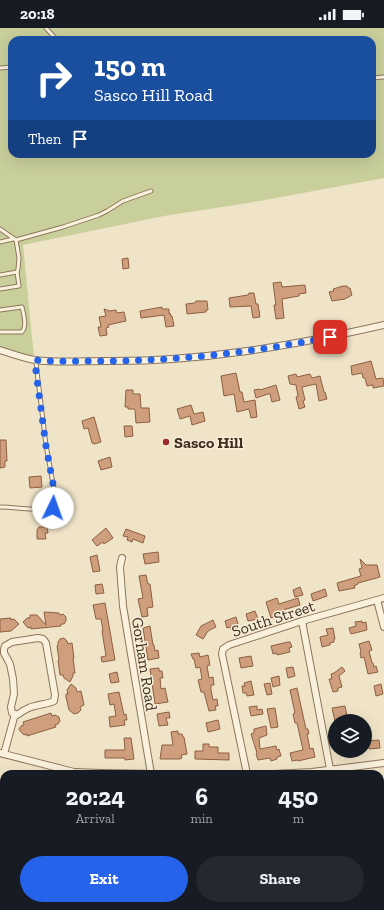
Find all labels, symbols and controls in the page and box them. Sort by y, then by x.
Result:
text: 20:18 [20,5,55,23]
text: 150 m [94,50,166,83]
icon: right [28,52,80,104]
text: Sasco Hill Road [94,84,213,106]
icon: arrive [69,128,91,150]
text: Then [28,130,61,148]
pin [313,320,347,354]
icon: arrive [319,326,341,348]
place label: Sasco Hill [174,433,244,452]
marker: Sasco Hill [161,437,171,447]
position arrow [32,487,74,529]
street label: South Street [229,596,317,641]
street label: Gorham Road [128,616,161,712]
map controls [328,714,372,758]
button: layers [328,714,372,758]
text: 20:24 [66,782,125,811]
text: 6 [195,782,208,811]
text: 450 [278,782,318,811]
text: Arrival [76,811,115,826]
text: min [190,811,213,826]
text: m [293,811,304,826]
button: Exit [20,856,188,902]
button: Share [196,856,364,902]

